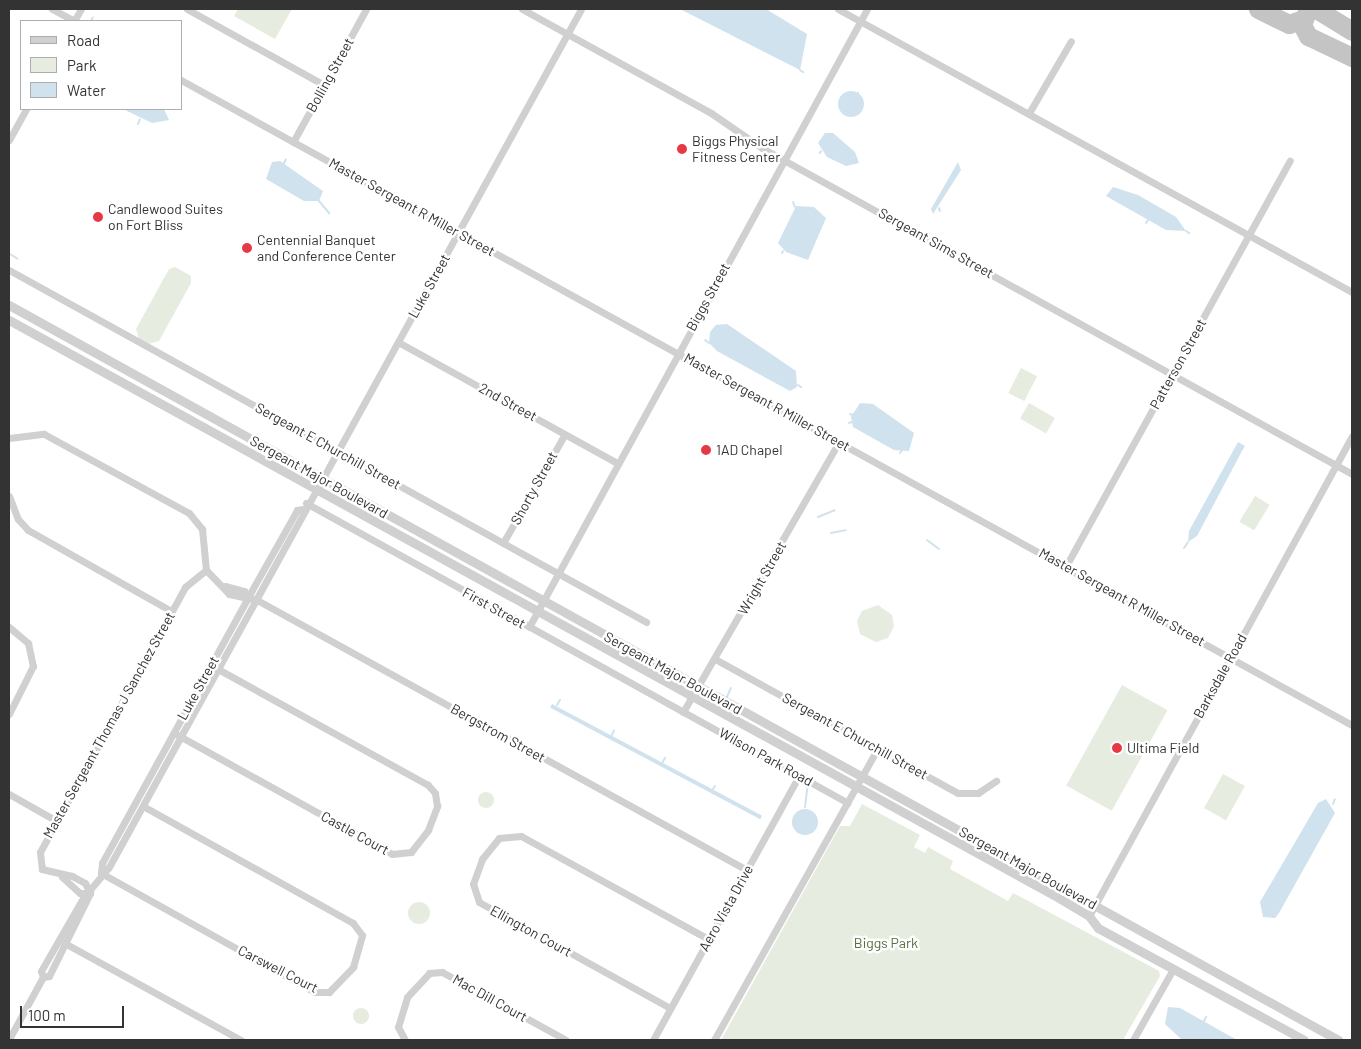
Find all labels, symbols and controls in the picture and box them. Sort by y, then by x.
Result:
legend [20,20,182,110]
text: Road [67,31,100,49]
street label: Bolling Street [303,35,357,115]
text: Park [67,56,96,74]
text: Water [67,81,106,99]
place label: Biggs Physical Fitness Center [692,133,780,166]
marker: Biggs Physical Fitness Center [676,143,688,155]
street label: Master Sergeant R Miller Street [326,154,498,260]
place label: Candlewood Suites on Fort Bliss [108,201,223,233]
street label: Sergeant Sims Street [875,204,997,282]
marker: Candlewood Suites on Fort Bliss [92,211,104,223]
place label: Centennial Banquet and Conference Center [257,232,396,264]
marker: Centennial Banquet and Conference Center [241,242,253,254]
street label: Luke Street [405,251,453,321]
street label: Biggs Street [682,260,734,334]
street label: Patterson Street [1146,316,1210,412]
street label: Master Sergeant R Miller Street [681,349,853,455]
street label: 2nd Street [476,379,540,425]
street label: Sergeant E Churchill Street [252,399,404,493]
street label: Sergeant Major Boulevard [247,432,391,522]
place label: 1AD Chapel [716,442,782,458]
marker: 1AD Chapel [700,444,712,456]
street label: Shorty Street [507,448,561,528]
street label: Wright Street [734,538,790,618]
street label: Master Sergeant R Miller Street [1036,544,1208,650]
street label: First Street [460,584,528,632]
street label: Master Sergeant Thomas J Sanchez Street [39,609,179,841]
street label: Sergeant Major Boulevard [601,628,745,718]
street label: Barksdale Road [1190,631,1250,721]
street label: Luke Street [174,653,222,723]
street label: Sergeant E Churchill Street [779,689,931,783]
street label: Bergstrom Street [448,700,548,766]
street label: Wilson Park Road [716,724,816,790]
place label: Ultima Field [1127,740,1199,756]
marker: Ultima Field [1111,742,1123,754]
street label: Castle Court [318,808,392,858]
street label: Sergeant Major Boulevard [956,823,1100,913]
street label: Aero Vista Drive [695,862,757,954]
street label: Ellington Court [487,902,575,960]
park label: Biggs Park [854,935,918,951]
street label: Carswell Court [235,942,321,996]
street label: Mac Dill Court [450,971,530,1025]
scale bar [22,996,126,1028]
text: 100 m [28,1006,66,1024]

